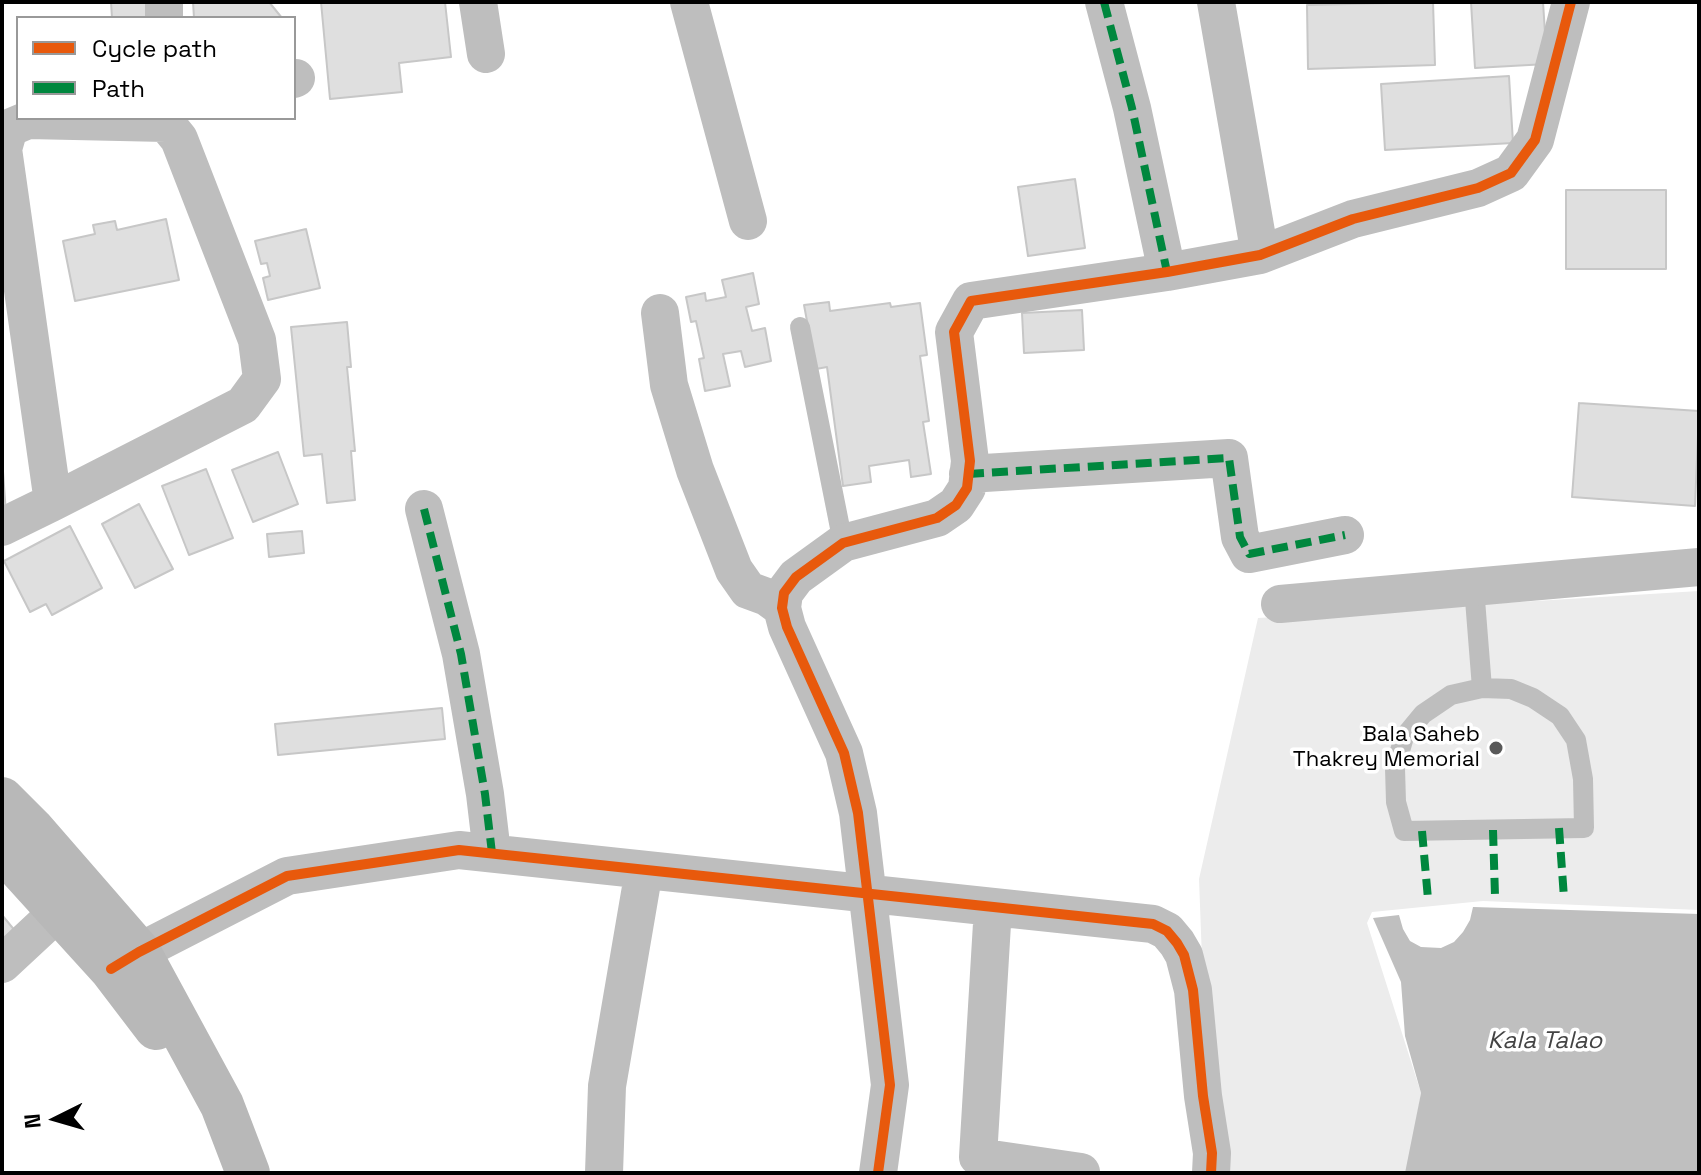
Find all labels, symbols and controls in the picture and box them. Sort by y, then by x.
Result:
legend [16,16,296,120]
text: Cycle path [92,33,217,64]
text: Path [92,73,145,104]
place label: Bala Saheb Thakrey Memorial [1293,722,1480,774]
marker: Bala Saheb Thakrey Memorial [1487,739,1505,757]
water label: Kala Talao [1488,1027,1602,1055]
north arrow [16,1079,96,1159]
text: N [18,1113,47,1130]

